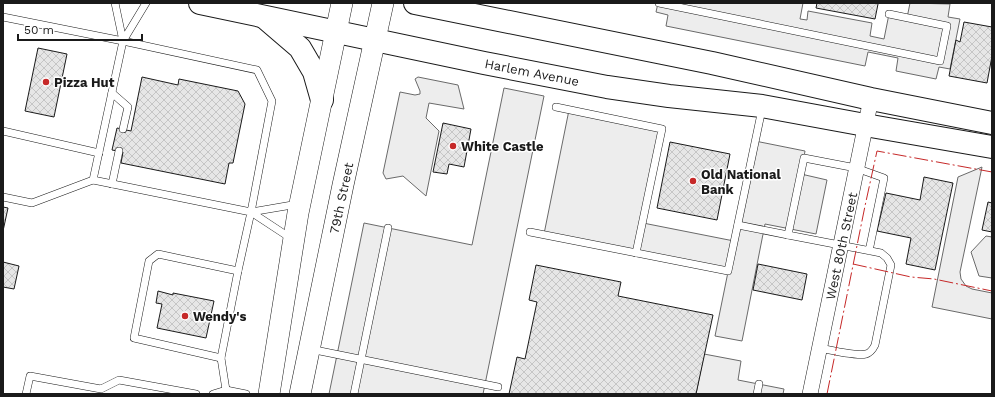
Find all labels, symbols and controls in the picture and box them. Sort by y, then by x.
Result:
scale bar [18,16,142,42]
text: 50 m [24,23,54,37]
street label: Harlem Avenue [483,56,580,89]
place label: Pizza Hut [54,75,115,90]
marker: Pizza Hut [41,77,51,87]
place label: White Castle [461,139,544,154]
marker: White Castle [448,141,458,151]
street label: 79th Street [327,161,356,235]
place label: Old National Bank [701,167,781,197]
marker: Old National Bank [688,176,698,186]
street label: West 80th Street [823,190,860,301]
place label: Wendy's [193,309,247,324]
marker: Wendy's [180,311,190,321]

